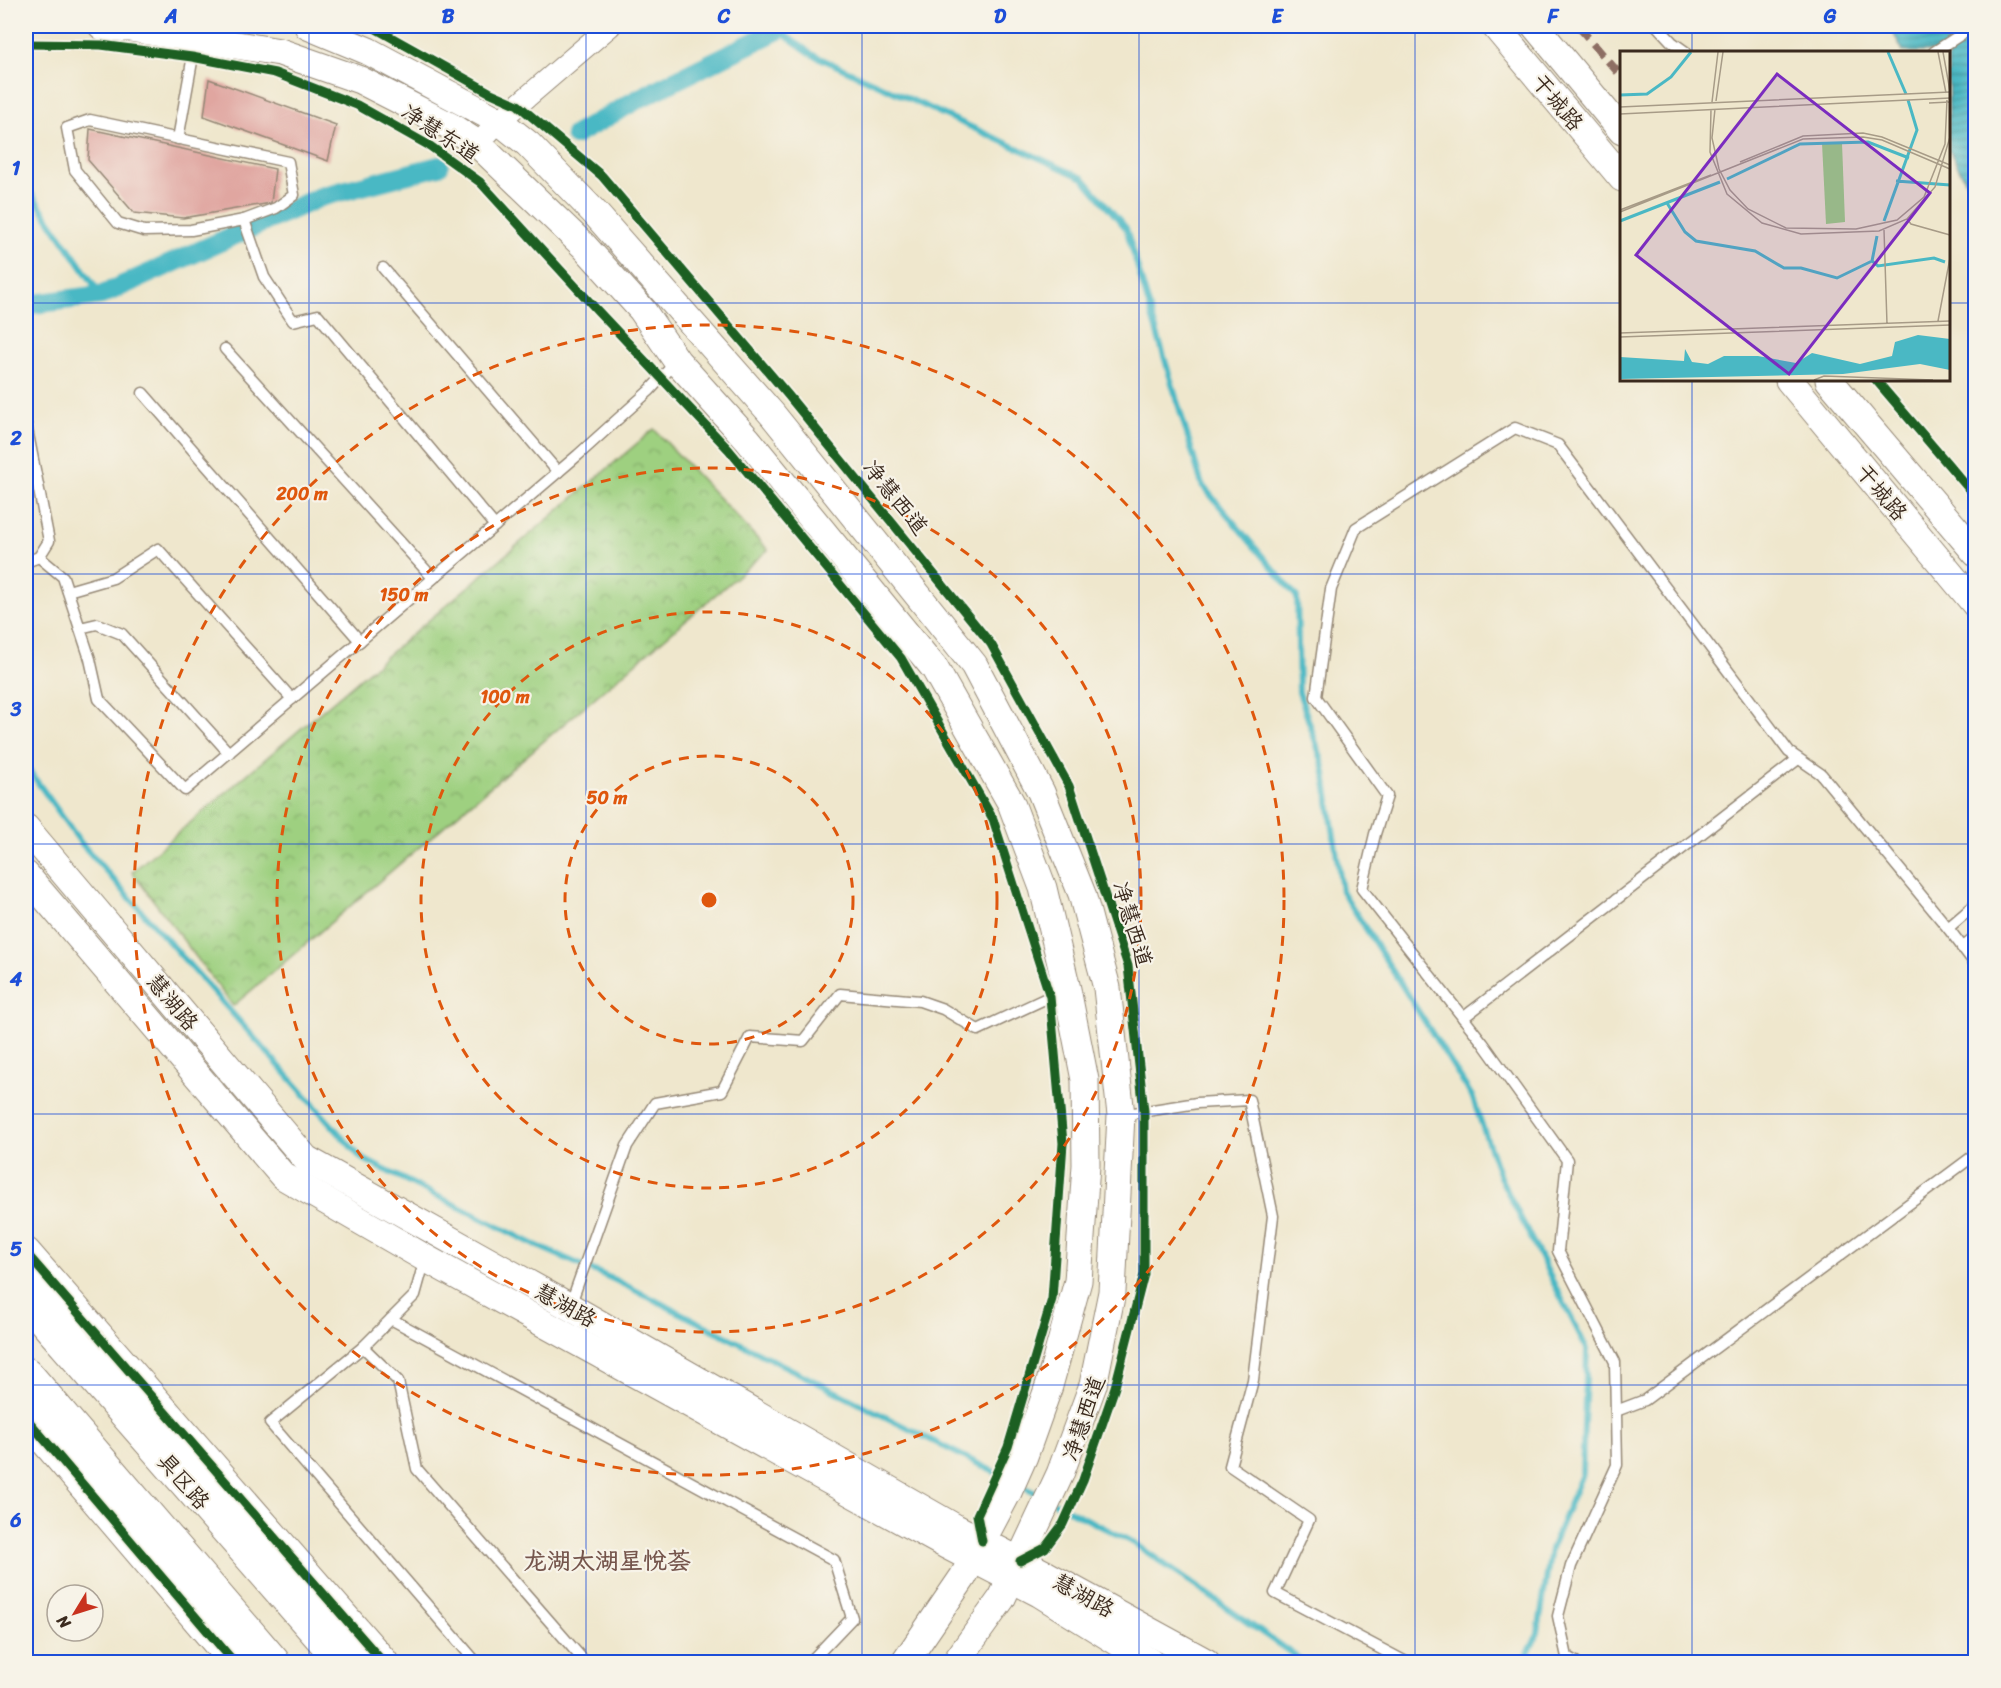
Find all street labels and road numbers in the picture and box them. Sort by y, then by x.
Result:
street label: 干城路 [1521,65,1594,140]
street label: 净慧东道 [393,93,488,174]
street label: 净慧西道 [853,451,938,544]
street label: 干城路 [1845,455,1918,530]
street label: 净慧西道 [1101,876,1164,972]
street label: 慧湖路 [136,965,209,1040]
street label: 慧湖路 [527,1272,604,1338]
street label: 净慧西道 [1051,1370,1116,1466]
street label: 具区路 [147,1444,220,1519]
street label: 慧湖路 [1045,1562,1122,1628]

